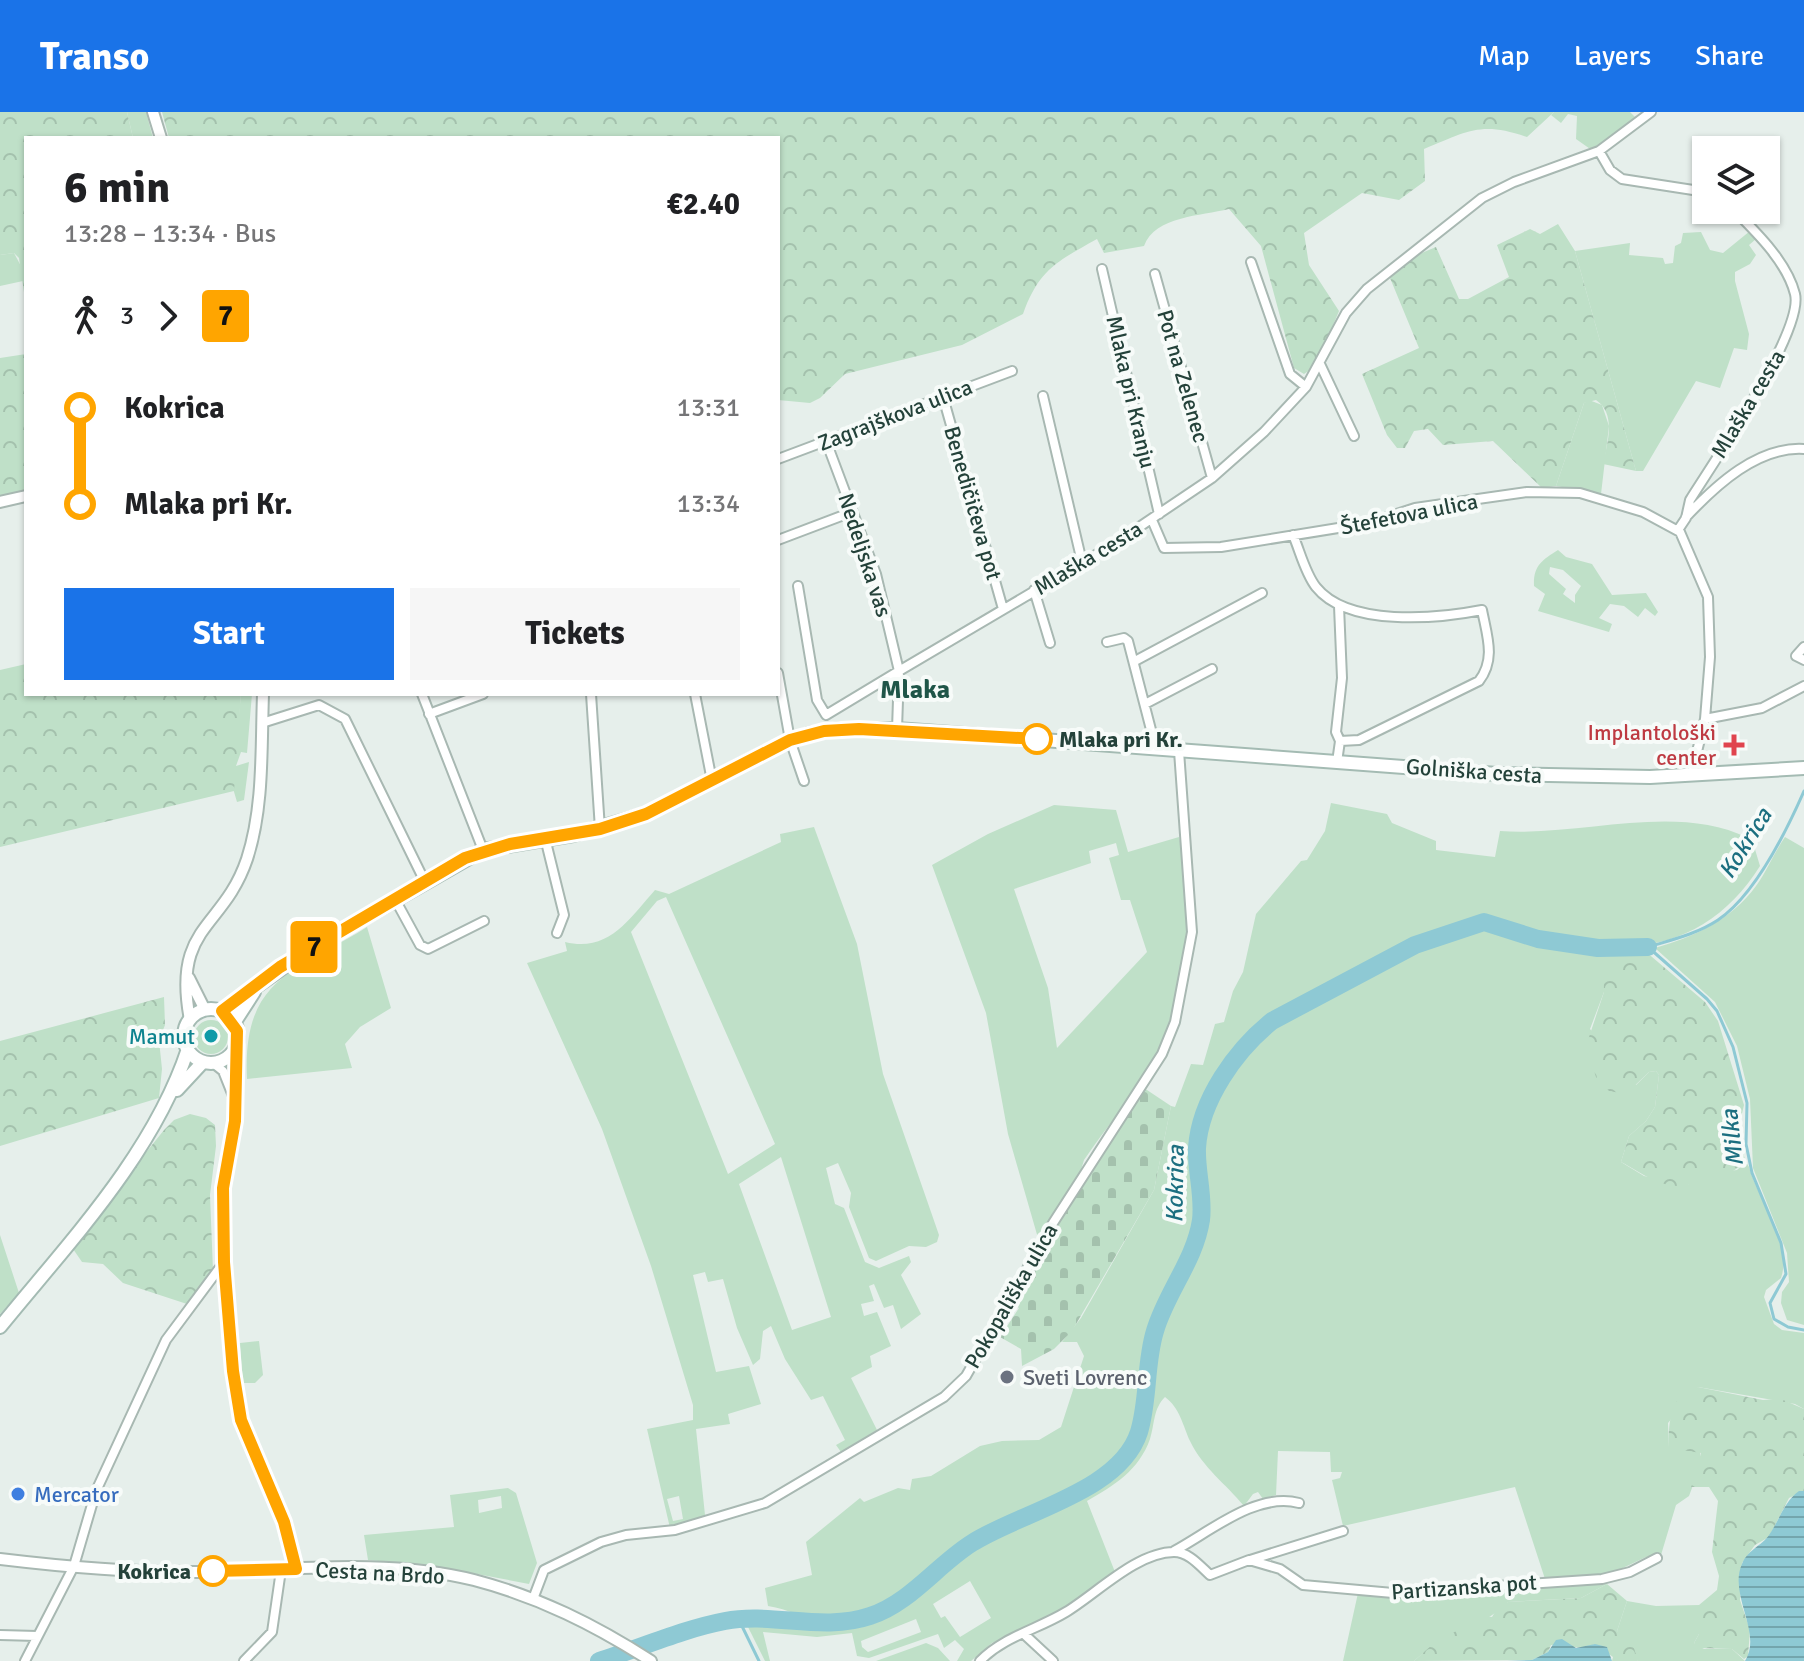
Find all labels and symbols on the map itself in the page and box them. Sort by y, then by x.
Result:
street label: Pot na Zelenec [1151,306,1215,446]
street label: Mlaka pri Kranju [1100,313,1162,471]
street label: Mlaška cesta [1705,345,1791,463]
street label: Zagrajškova ulica [814,373,976,457]
street label: Benedičičeva pot [938,423,1008,583]
street label: Štefetova ulica [1338,487,1480,541]
street label: Nedeljska vas [832,490,898,620]
street label: Mlaška cesta [1029,515,1147,601]
district label: Mlaka [880,674,950,706]
place label: Implantološki center [1588,719,1716,771]
marker: Mlaka pri Kr. [1022,724,1052,754]
place label: Mlaka pri Kr. [1059,726,1183,753]
marker: Implantološki center [1723,734,1745,756]
street label: Golniška cesta [1405,753,1543,789]
water label: Kokrica [1712,801,1779,884]
line badge: 7 [288,921,340,973]
place label: Mamut [129,1023,195,1050]
marker: Mamut [202,1027,220,1045]
water label: Milka [1714,1107,1750,1168]
water label: Kokrica [1159,1144,1191,1223]
street label: Pokopališka ulica [959,1219,1063,1373]
place label: Sveti Lovrenc [1023,1364,1147,1391]
marker: Sveti Lovrenc [998,1368,1016,1386]
place label: Mercator [34,1481,119,1508]
marker: Mercator [9,1485,27,1503]
marker: Kokrica [198,1556,228,1586]
street label: Cesta na Brdo [315,1556,445,1590]
place label: Kokrica [117,1558,191,1585]
street label: Partizanska pot [1390,1568,1538,1606]

